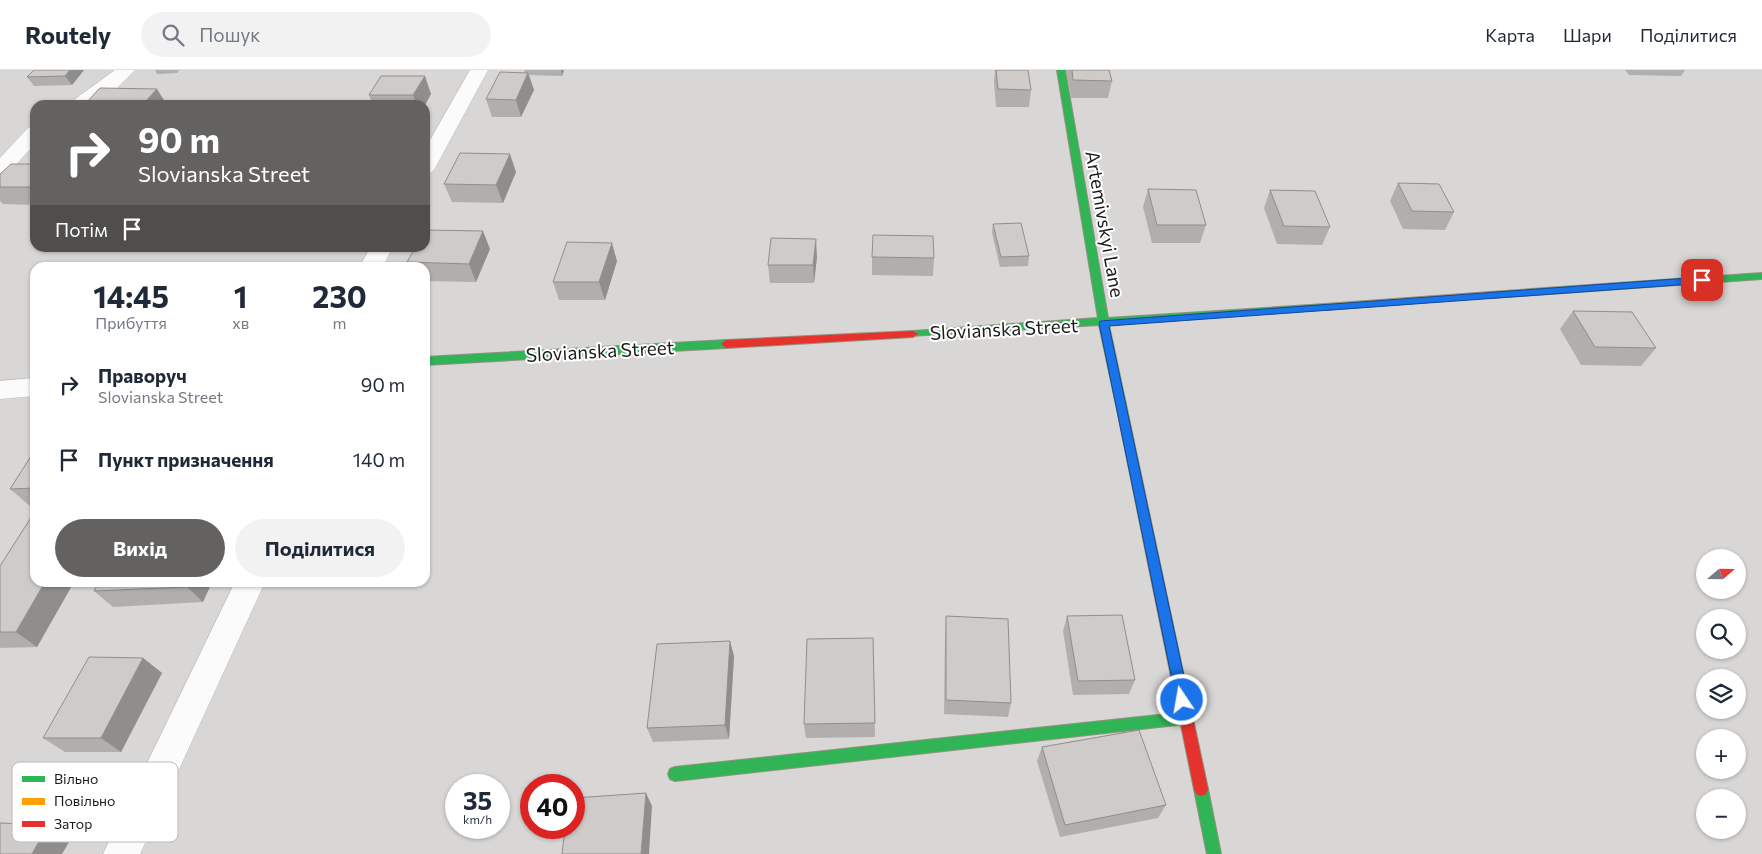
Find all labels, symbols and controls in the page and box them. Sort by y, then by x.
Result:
search box [141,12,491,57]
text: Routely [25,20,111,49]
icon: search [159,21,187,49]
text: Пошук [199,23,261,46]
text: Карта [1485,24,1535,46]
text: Шари [1563,24,1612,46]
text: Поділитися [1640,24,1737,46]
text: 90 m [138,117,220,160]
icon: right [55,120,120,185]
street label: Artemivskyi Lane [1081,149,1130,299]
text: Slovianska Street [138,160,310,187]
icon: arrive [118,215,146,243]
text: Потім [55,218,108,241]
pin [1681,259,1723,301]
icon: arrive [1688,266,1716,294]
text: 14:45 [93,277,169,314]
text: 1 [234,277,247,314]
text: 230 [312,277,367,314]
text: Прибуття [95,313,167,332]
text: хв [232,313,249,332]
text: m [333,313,347,332]
street label: Slovianska Street [929,313,1079,344]
street label: Slovianska Street [525,335,675,366]
text: Праворуч [98,364,187,387]
icon: right [55,371,83,399]
text: 90 m [361,373,405,396]
text: Slovianska Street [98,387,223,406]
icon: arrive [55,446,83,474]
text: Пункт призначення [98,448,274,471]
text: 140 m [353,448,405,471]
button: Вихід [55,519,225,577]
button: Поділитися [235,519,405,577]
north arrow [1696,549,1746,599]
map controls [1696,549,1746,839]
button: search [1696,609,1746,659]
button: layers [1696,669,1746,719]
position arrow [1155,673,1207,725]
button: + [1696,729,1746,779]
legend [12,762,178,842]
text: Вільно [54,770,98,787]
speed limit sign: 40 [520,774,585,839]
text: 35 [463,785,492,815]
button: − [1696,789,1746,839]
text: Повільно [54,792,115,809]
text: km/h [463,812,492,826]
text: Затор [54,815,92,832]

